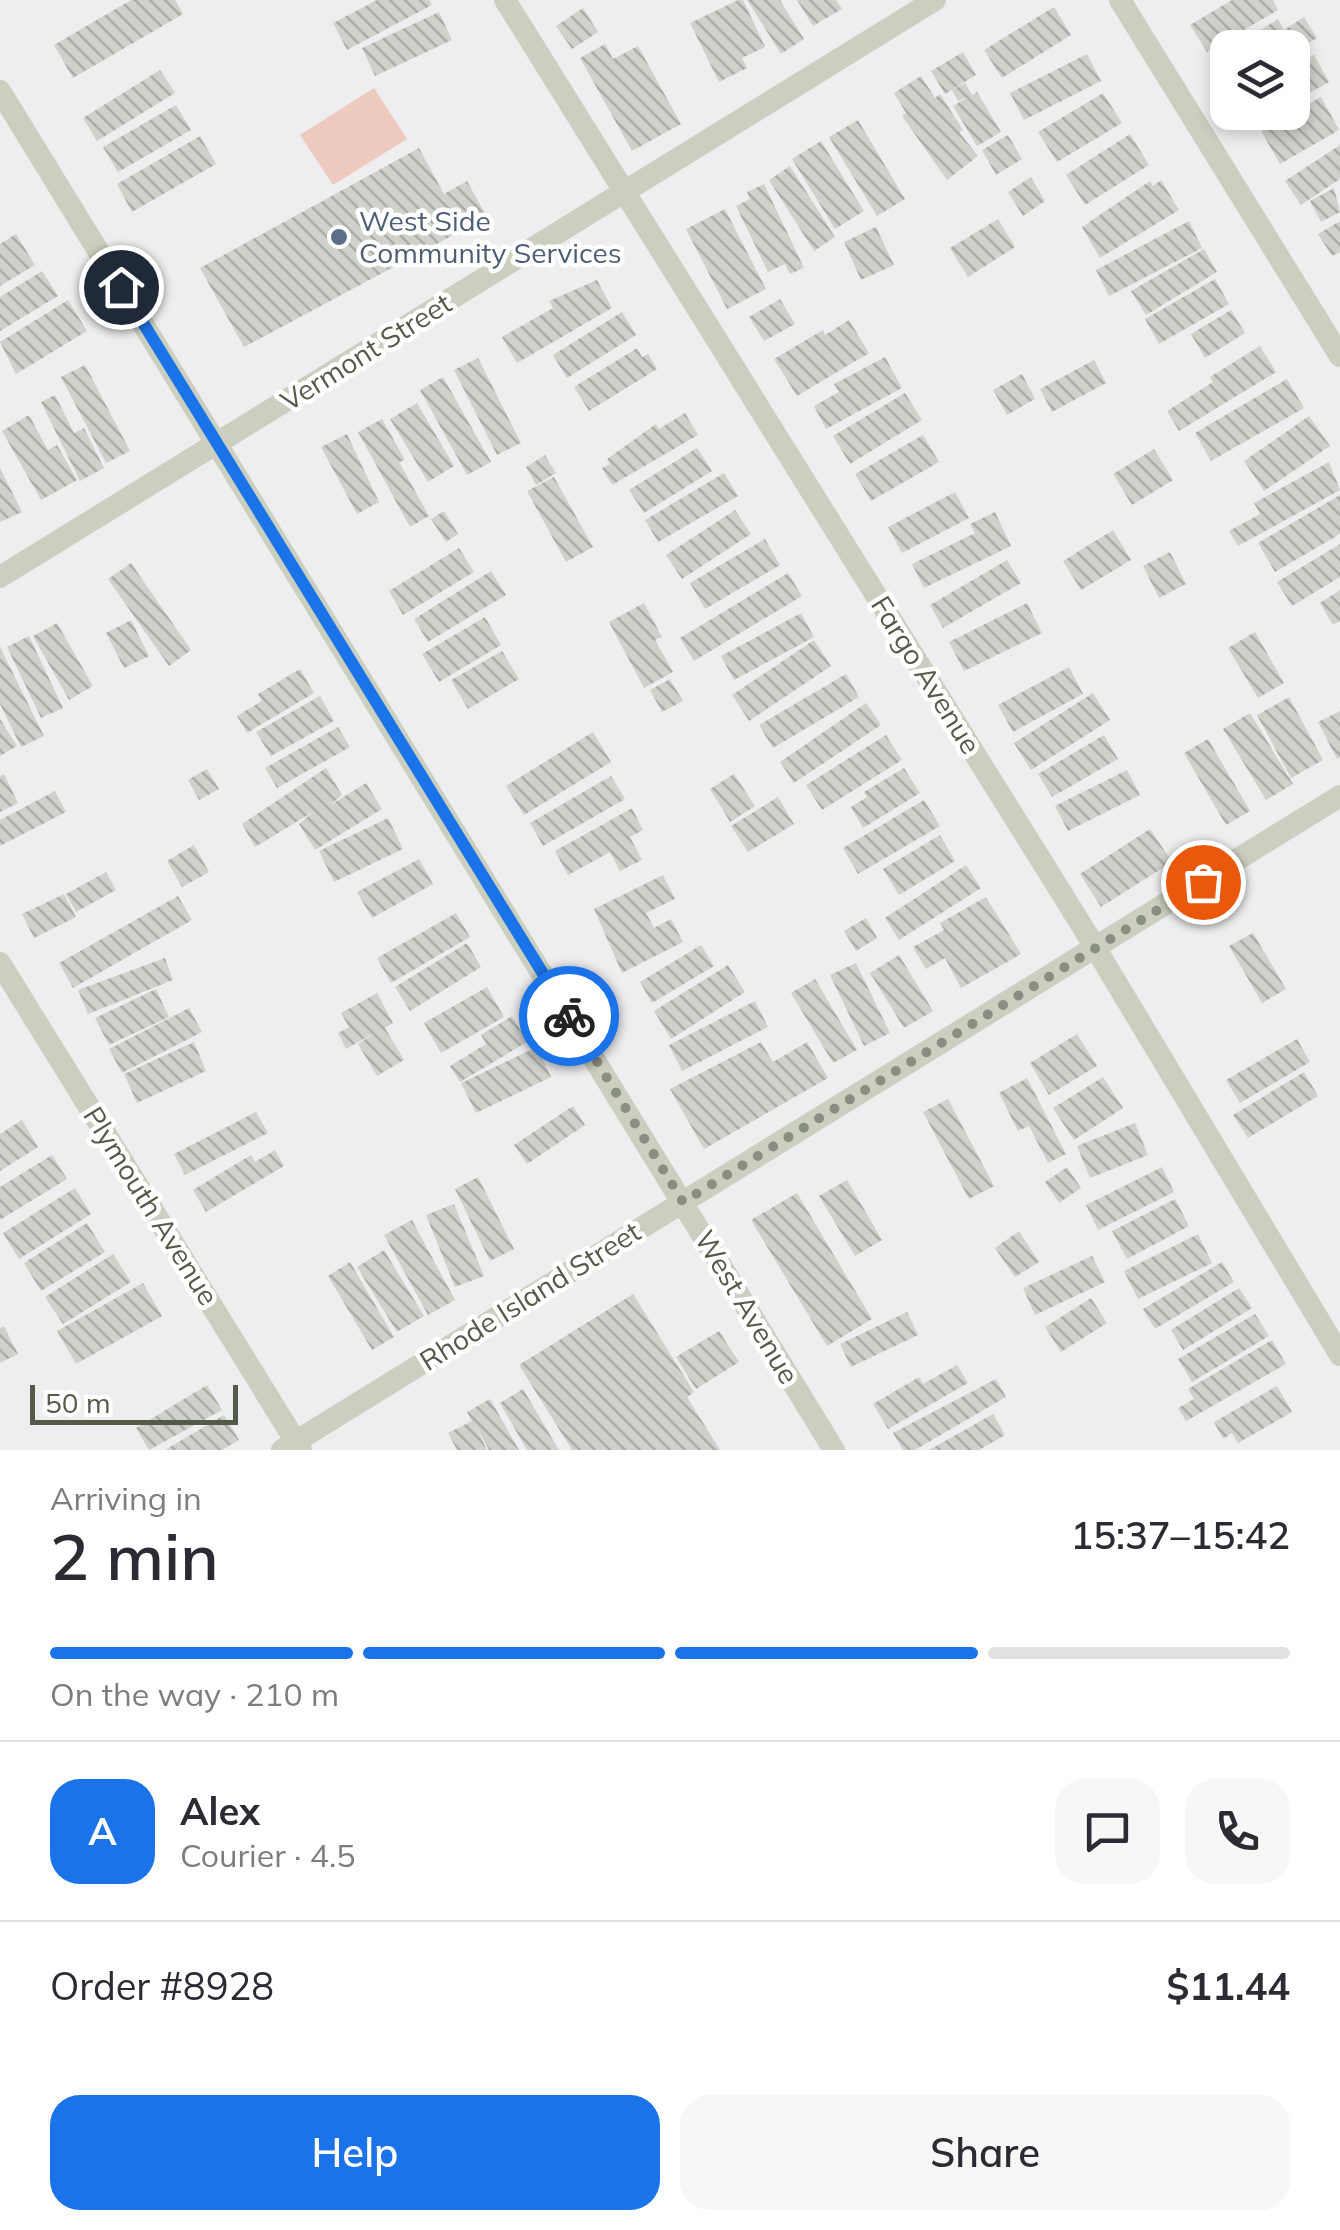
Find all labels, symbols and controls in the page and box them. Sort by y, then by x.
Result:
map controls [1210,30,1310,130]
button: layers [1210,30,1310,130]
place label: West Side Community Services [359,203,622,270]
marker: West Side Community Services [328,226,350,248]
pin [79,245,164,330]
icon: home [94,260,149,315]
street label: Vermont Street [274,285,458,418]
street label: Fargo Avenue [864,589,989,760]
pin [1161,840,1246,925]
icon: bag [1176,855,1231,910]
courier [519,966,619,1066]
icon: bike [542,989,597,1044]
street label: Plymouth Avenue [76,1100,227,1311]
street label: Rhode Island Street [413,1213,647,1378]
street label: West Avenue [688,1224,807,1390]
scale bar [30,1380,238,1424]
text: 50 m [45,1385,111,1420]
text: Arriving in [50,1478,202,1518]
text: 15:37–15:42 [1070,1511,1290,1559]
text: 2 min [50,1515,219,1596]
text: On the way · 210 m [50,1674,339,1714]
button: chat [1055,1779,1160,1884]
button: phone [1185,1779,1290,1884]
text: Alex [180,1787,260,1835]
text: A [88,1807,117,1855]
text: Courier · 4.5 [180,1835,356,1875]
text: Order #8928 [50,1962,274,2010]
text: $11.44 [1167,1962,1290,2010]
button: Help [50,2095,660,2210]
button: Share [680,2095,1290,2210]

